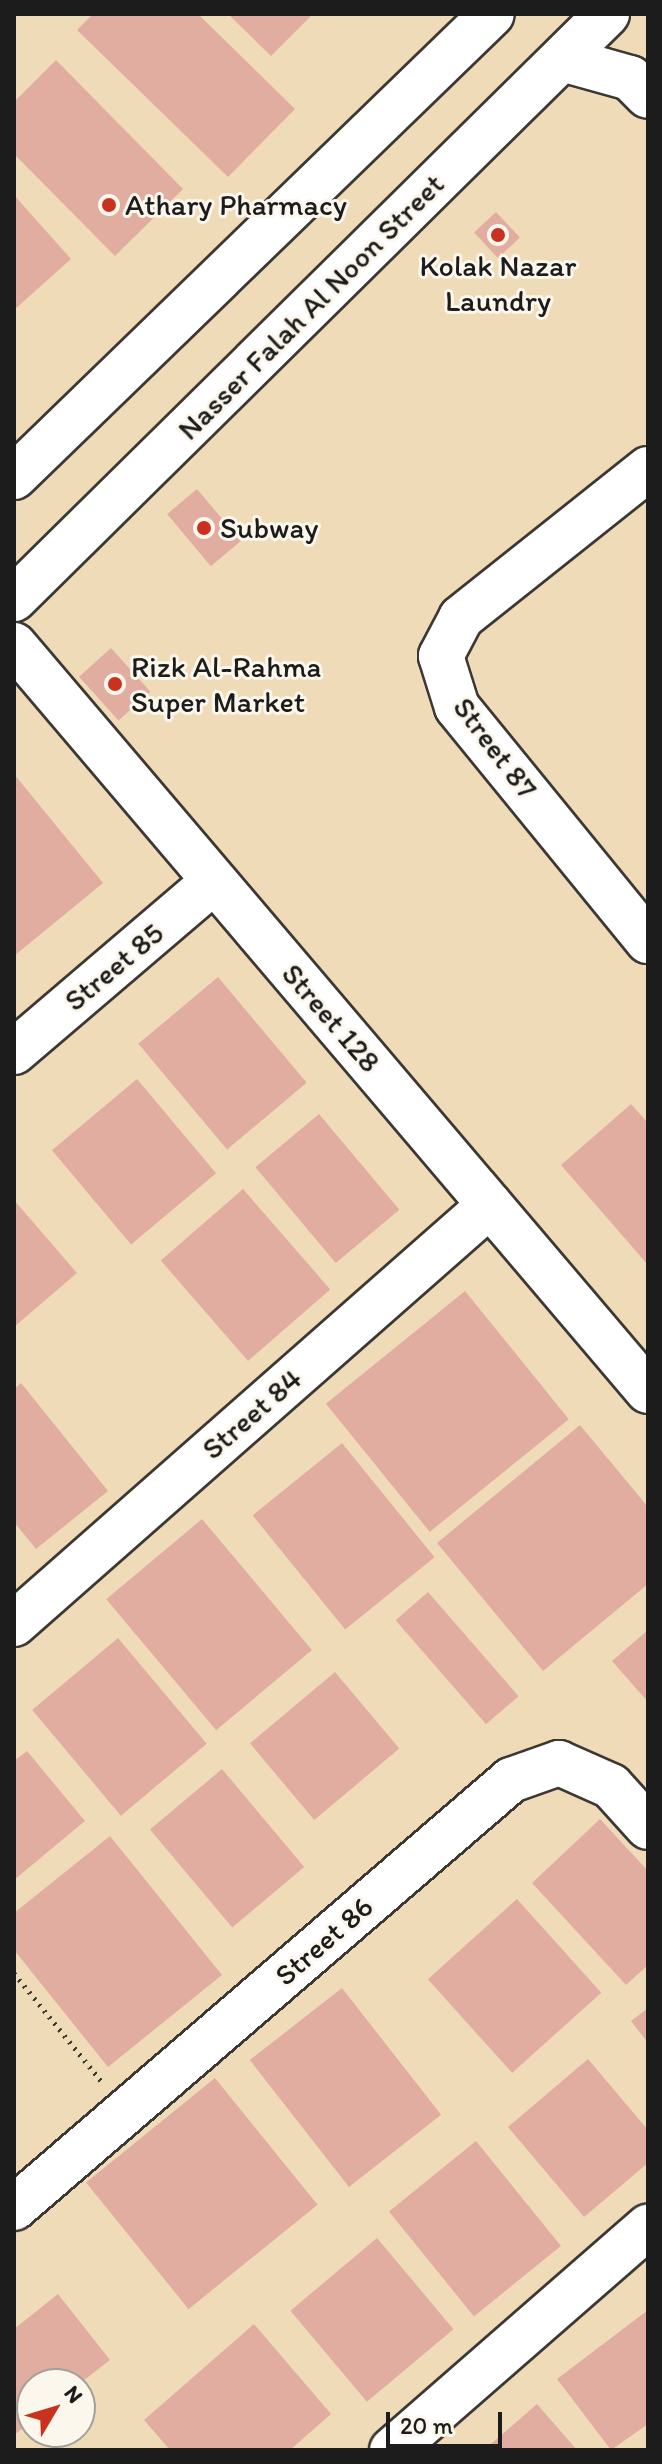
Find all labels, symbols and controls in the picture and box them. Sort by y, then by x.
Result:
street label: Nasser Falah Al Noon Street [171,167,451,447]
place label: Athary Pharmacy [125,187,348,223]
marker: Athary Pharmacy [100,196,118,214]
marker: Kolak Nazar Laundry [489,226,507,244]
place label: Kolak Nazar Laundry [420,248,576,318]
place label: Subway [220,510,318,546]
marker: Subway [195,519,213,537]
place label: Rizk Al-Rahma Super Market [131,649,322,720]
marker: Rizk Al-Rahma Super Market [106,675,124,693]
street label: Street 87 [445,690,545,806]
street label: Street 85 [57,915,171,1019]
street label: Street 128 [274,956,388,1080]
street label: Street 84 [195,1361,309,1467]
street label: Street 86 [268,1889,380,1993]
north arrow [16,2368,96,2448]
text: N [59,2380,89,2408]
scale bar [390,2396,506,2446]
text: 20 m [400,2411,453,2440]

